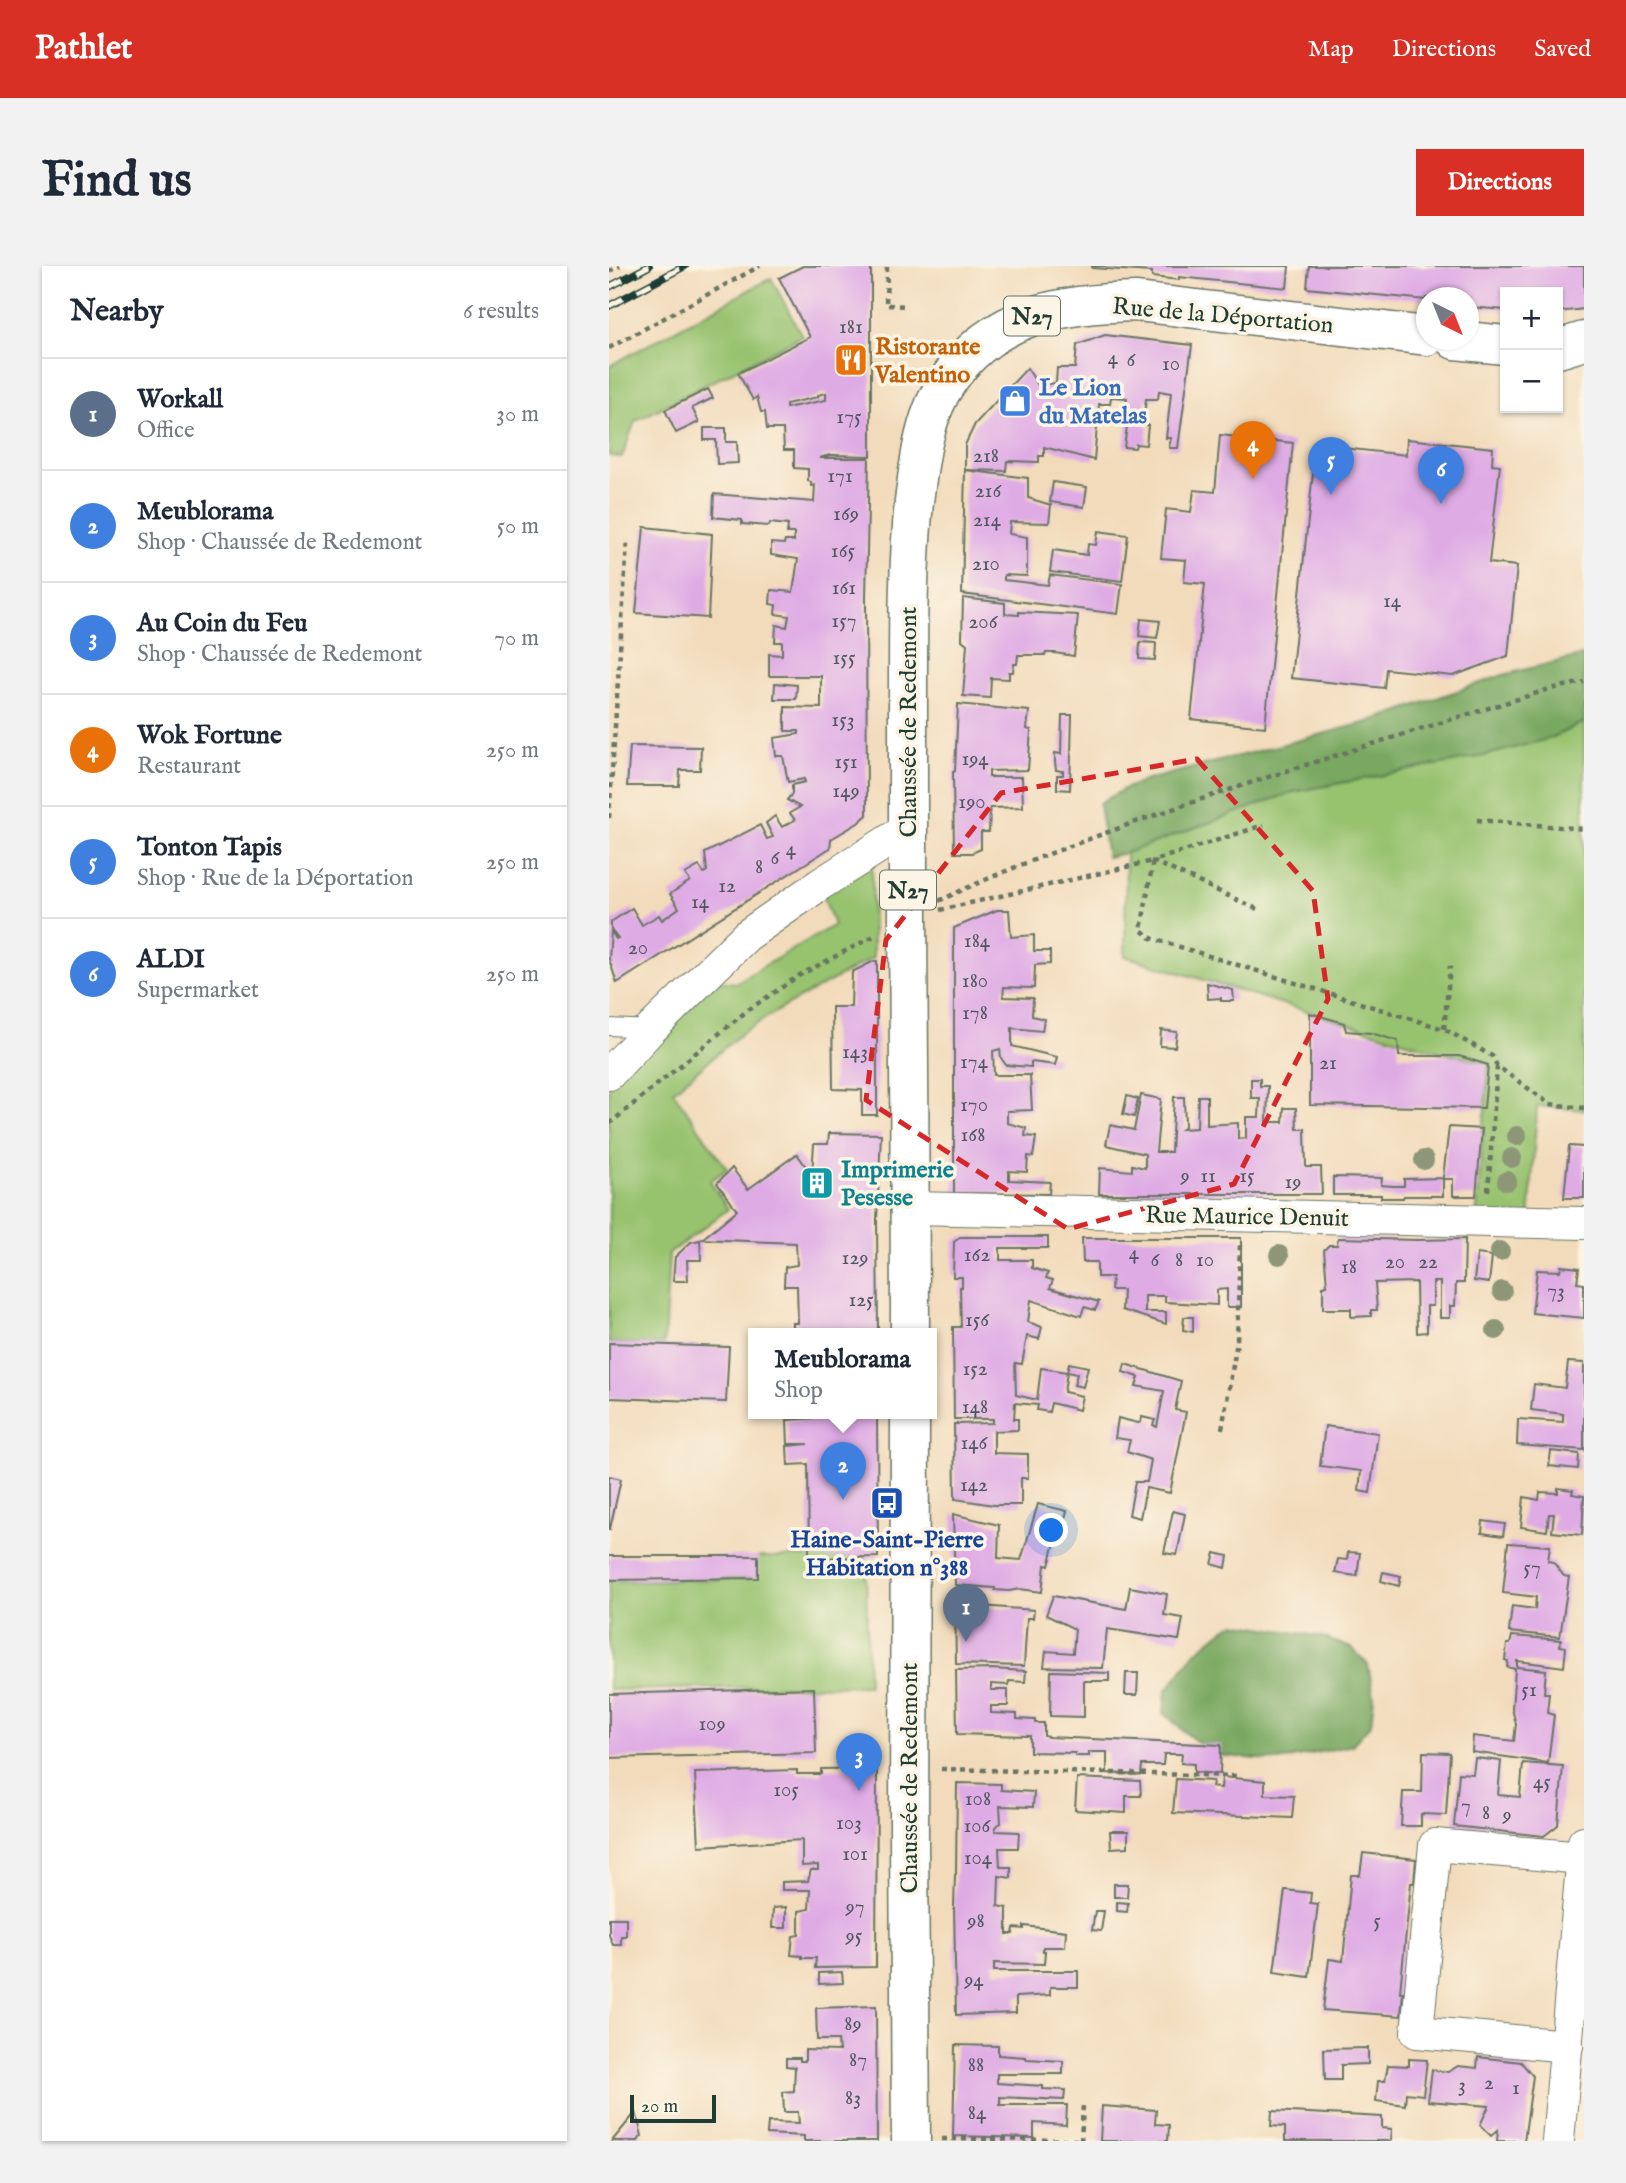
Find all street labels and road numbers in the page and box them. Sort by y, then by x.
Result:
street label: Rue de la Déportation [1111,291,1335,342]
road number: N27 [1004,297,1060,336]
street label: Chaussée de Redemont [894,606,925,838]
road number: N27 [880,870,936,910]
street label: Rue Maurice Denuit [1145,1200,1349,1235]
street label: Chaussée de Redemont [895,1662,926,1894]

